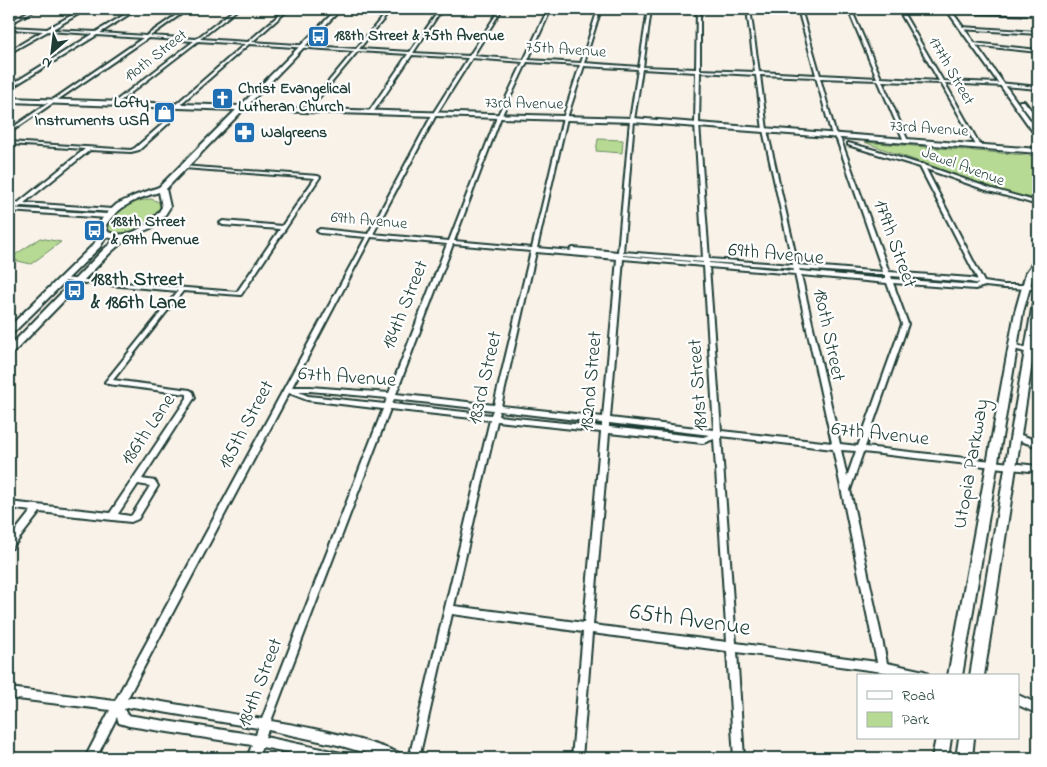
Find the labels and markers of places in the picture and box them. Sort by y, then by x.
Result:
bus stop icon: 188th Street & 75th Avenue [306,24,330,48]
place label: 188th Street & 75th Avenue [334,24,505,48]
place label: Christ Evangelical Lutheran Church [238,77,351,119]
church icon: Christ Evangelical Lutheran Church [210,86,234,110]
place label: Lofty Instruments USA [35,91,149,133]
shop icon: Lofty Instruments USA [153,100,177,124]
pharmacy icon: Walgreens [233,121,257,145]
place label: Walgreens [261,121,327,146]
place label: 188th Street & 69th Avenue [110,210,200,252]
bus stop icon: 188th Street & 69th Avenue [83,219,107,243]
place label: 188th Street & 186th Lane [90,266,187,318]
bus stop icon: 188th Street & 186th Lane [63,279,87,303]

